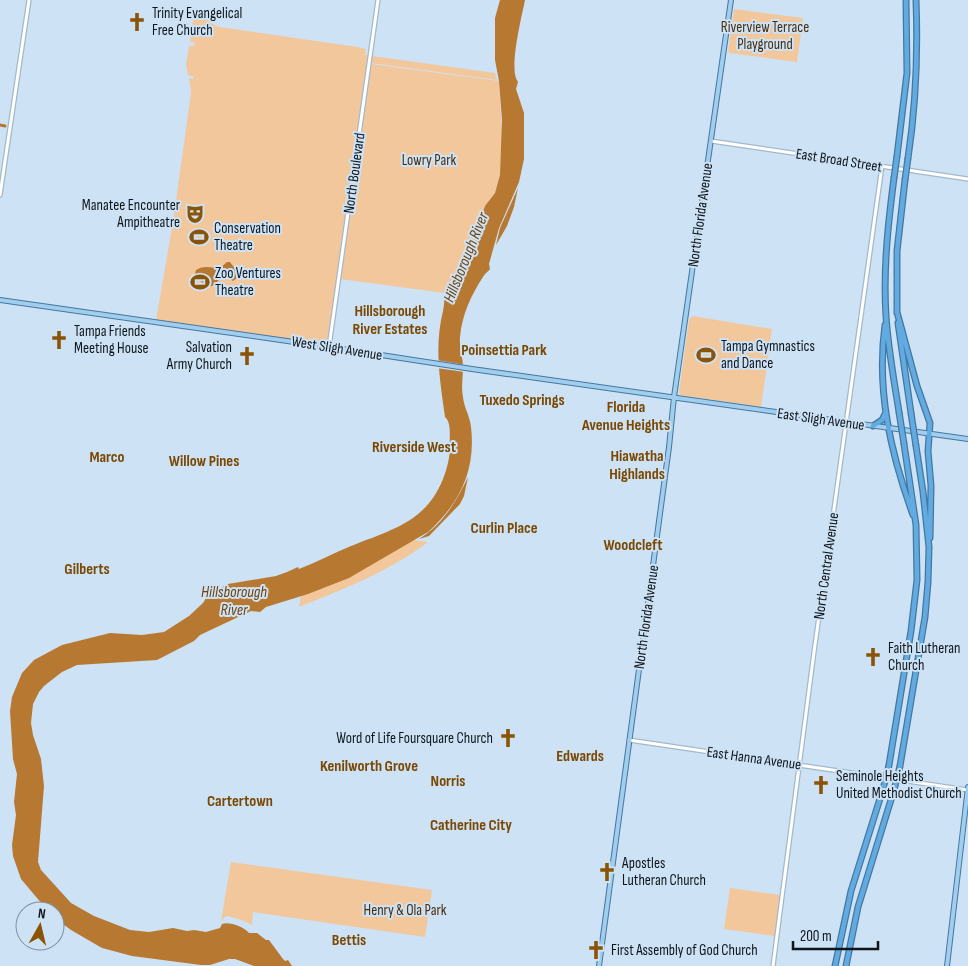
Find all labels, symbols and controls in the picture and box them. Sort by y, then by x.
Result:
place label: Trinity Evangelical Free Church [152,4,242,40]
church icon: Trinity Evangelical Free Church [126,11,148,33]
park label: Riverview Terrace Playground [721,18,809,54]
street label: North Boulevard [339,131,370,215]
street label: East Broad Street [794,144,884,177]
park label: Lowry Park [402,151,457,170]
street label: North Florida Avenue [684,162,717,268]
place label: Manatee Encounter Ampitheatre [82,196,181,232]
theatre icon: Manatee Encounter Ampitheatre [184,203,206,225]
water label: Hillsborough River [440,209,493,305]
place label: Conservation Theatre [214,219,281,255]
sports icon: Conservation Theatre [188,226,210,248]
place label: Zoo Ventures Theatre [215,264,281,300]
sports icon: Zoo Ventures Theatre [189,271,211,293]
district label: Hillsborough River Estates [352,302,428,339]
place label: Tampa Friends Meeting House [74,322,149,358]
church icon: Tampa Friends Meeting House [48,329,70,351]
street label: West Sligh Avenue [290,332,384,365]
place label: Tampa Gymnastics and Dance [721,337,815,373]
place label: Salvation Army Church [166,338,232,374]
district label: Poinsettia Park [461,341,547,360]
sports icon: Tampa Gymnastics and Dance [695,344,717,366]
church icon: Salvation Army Church [236,345,258,367]
district label: Tuxedo Springs [479,391,565,410]
district label: Florida Avenue Heights [581,398,670,435]
street label: East Sligh Avenue [776,404,866,435]
district label: Riverside West [372,438,456,457]
district label: Hiawatha Highlands [609,447,665,484]
district label: Marco [89,448,125,467]
district label: Willow Pines [169,452,239,471]
street label: North Central Avenue [810,511,843,621]
district label: Curlin Place [471,519,538,538]
district label: Woodcleft [604,536,662,555]
district label: Gilberts [64,560,110,579]
street label: North Florida Avenue [630,564,663,670]
water label: Hillsborough River [201,583,267,620]
place label: Faith Lutheran Church [888,639,960,675]
church icon: Faith Lutheran Church [862,646,884,668]
church icon: Word of Life Foursquare Church [497,727,519,749]
place label: Word of Life Foursquare Church [336,729,493,748]
street label: East Hanna Avenue [705,742,802,775]
district label: Edwards [556,747,604,766]
district label: Kenilworth Grove [320,757,418,776]
place label: Seminole Heights United Methodist Church [836,767,962,803]
district label: Norris [431,772,465,791]
church icon: Seminole Heights United Methodist Church [810,774,832,796]
district label: Cartertown [207,792,273,811]
district label: Catherine City [430,816,512,835]
place label: Apostles Lutheran Church [621,854,706,890]
church icon: Apostles Lutheran Church [596,861,618,883]
north arrow [15,901,65,951]
park label: Henry & Ola Park [364,901,447,920]
text: N [37,905,47,923]
scale bar [793,918,878,950]
text: 200 m [800,927,832,946]
district label: Bettis [332,931,366,950]
church icon: First Assembly of God Church [585,939,607,961]
place label: First Assembly of God Church [611,941,758,960]

